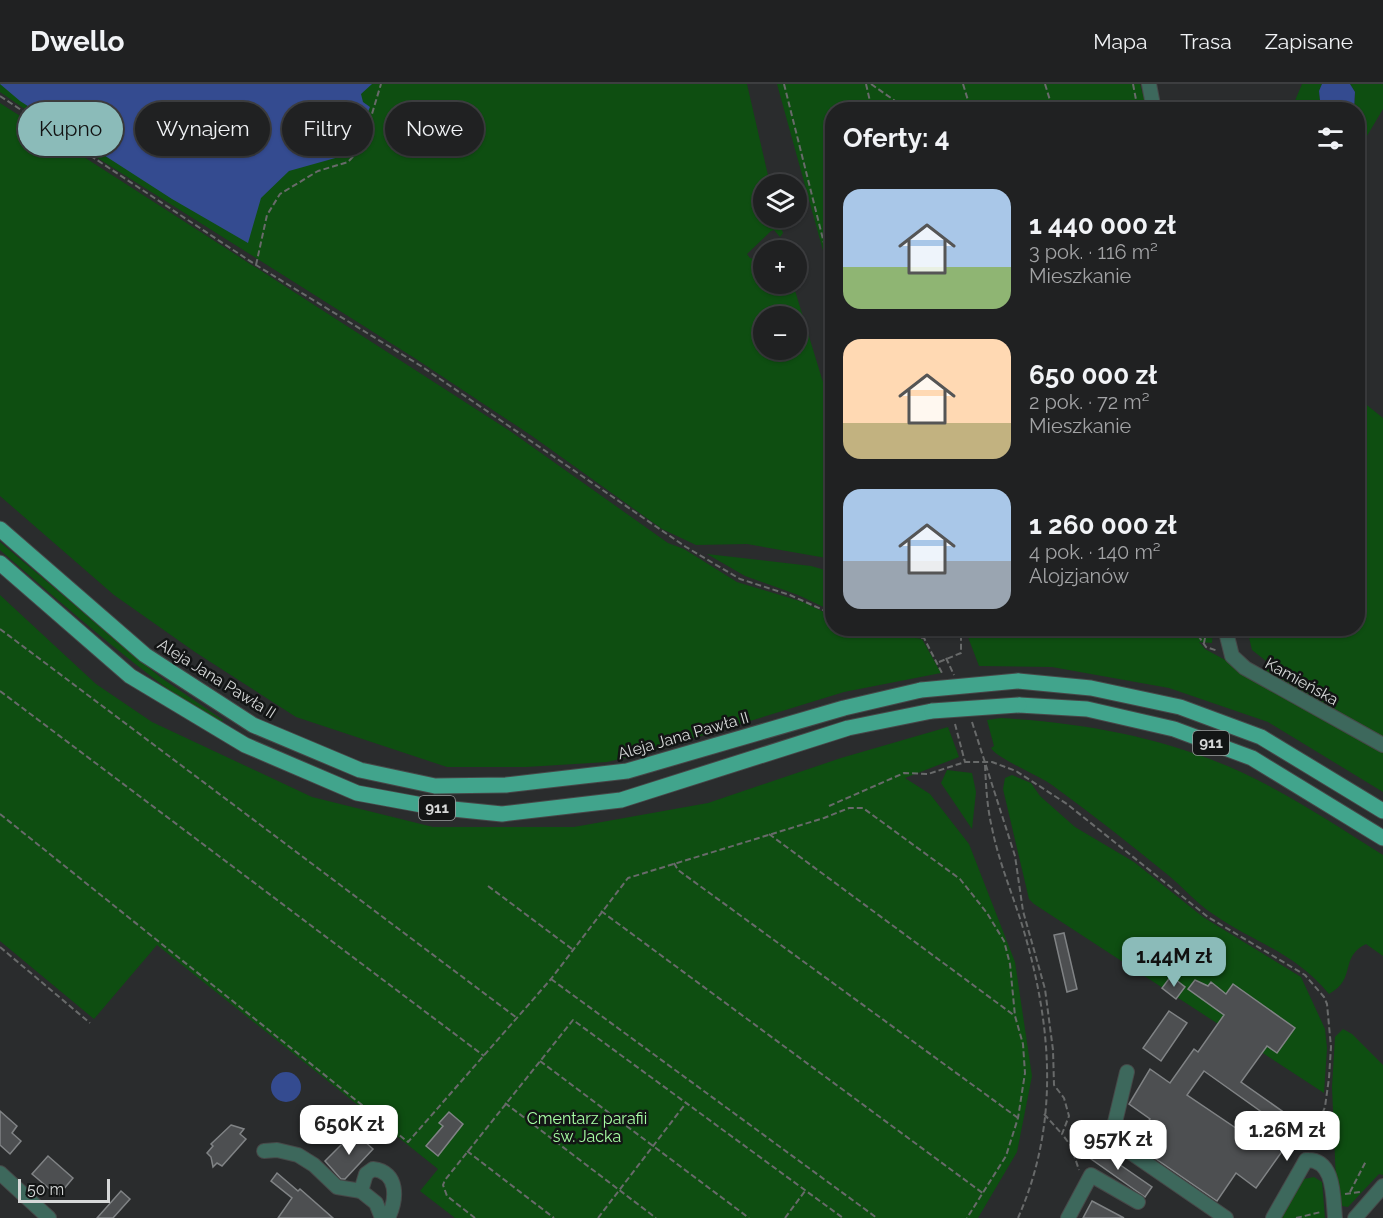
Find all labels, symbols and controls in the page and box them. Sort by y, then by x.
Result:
text: Dwello [30,25,125,58]
text: Mapa [1093,29,1147,54]
text: Trasa [1180,29,1232,54]
text: Zapisane [1265,29,1353,54]
chip: Kupno [18,102,123,156]
chip: Wynajem [135,102,270,156]
chip: Filtry [282,102,373,156]
chip: Nowe [385,102,484,156]
icon: filters [1314,122,1347,155]
text: Oferty: 4 [843,123,949,153]
map controls [753,174,807,360]
button: layers [753,174,807,228]
text: 1 440 000 zł [1029,210,1176,240]
icon: home [891,213,963,285]
button: + [753,240,807,294]
text: 3 pok. · 116 m² [1029,240,1158,264]
text: Mieszkanie [1029,264,1131,288]
button: − [753,306,807,360]
text: 650 000 zł [1029,360,1157,390]
icon: home [891,363,963,435]
text: 2 pok. · 72 m² [1029,390,1149,414]
text: Mieszkanie [1029,414,1131,438]
text: 1 260 000 zł [1029,510,1177,540]
icon: home [891,513,963,585]
text: 4 pok. · 140 m² [1029,540,1161,564]
text: Alojzjanów [1029,564,1129,588]
street label: Aleja Jana Pawła II [154,634,279,722]
street label: Kamieńska [1262,654,1342,709]
street label: Aleja Jana Pawła II [615,708,751,763]
road number: 911 [1193,731,1229,755]
road number: 911 [419,796,455,820]
pin: 1.44M zł [1112,937,1236,988]
text: 1.44M zł [1136,944,1212,968]
pin: 650K zł [294,1105,404,1156]
park label: Cmentarz parafii św. Jacka [527,1109,647,1146]
pin: 1.26M zł [1225,1111,1349,1162]
text: 650K zł [314,1112,384,1136]
text: 1.26M zł [1249,1118,1325,1142]
pin: 957K zł [1063,1120,1173,1171]
text: 957K zł [1084,1127,1152,1151]
scale bar [18,1176,110,1204]
text: 50 m [27,1180,64,1199]

